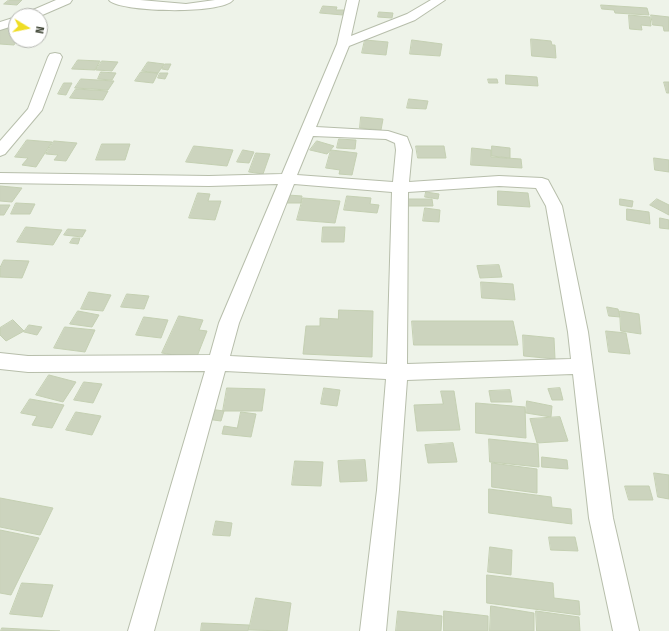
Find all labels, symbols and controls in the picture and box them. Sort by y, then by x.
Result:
north arrow [8,8,48,48]
text: N [32,25,46,35]

